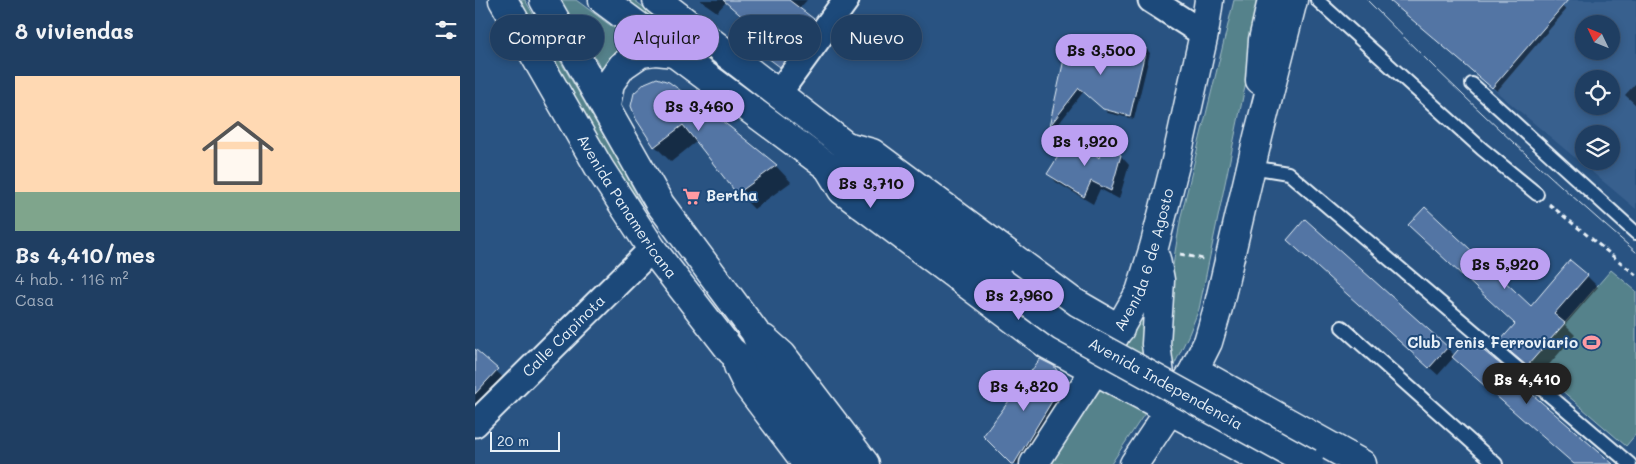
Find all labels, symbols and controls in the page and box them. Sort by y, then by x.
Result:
chip: Comprar [490,15,604,60]
chip: Alquilar [614,15,719,60]
chip: Filtros [729,15,821,60]
chip: Nuevo [831,15,922,60]
north arrow [1575,15,1620,60]
map controls [1575,15,1620,170]
icon: filters [432,16,460,44]
text: 8 viviendas [15,17,134,44]
pin: Bs 3,500 [1049,34,1153,76]
text: Bs 3,500 [1066,39,1136,60]
button: locate [1575,70,1620,115]
pin: Bs 3,460 [647,90,751,132]
text: Bs 3,460 [664,95,734,116]
icon: home [193,108,283,198]
pin: Bs 1,920 [1033,124,1137,167]
button: layers [1575,125,1620,170]
text: Bs 1,920 [1052,130,1118,151]
street label: Avenida Panamericana [573,131,682,282]
pin: Bs 3,710 [819,166,923,209]
text: Bs 3,710 [838,172,904,193]
place label: Bertha [706,185,757,205]
supermarket icon: Bertha [682,186,702,206]
street label: Avenida 6 de Agosto [1109,186,1178,334]
text: Bs 4,410/mes [15,241,155,268]
pin: Bs 5,920 [1453,248,1557,290]
text: Bs 5,920 [1471,253,1539,274]
text: 4 hab. · 116 m² [15,268,129,289]
pin: Bs 2,960 [967,278,1071,321]
text: Bs 2,960 [985,284,1053,305]
text: Casa [15,289,54,310]
street label: Calle Capinota [517,290,609,381]
place label: Club Tenis Ferroviario [1407,332,1578,352]
street label: Avenida Independencia [1085,333,1247,434]
sports icon: Club Tenis Ferroviario [1582,333,1602,353]
pin: Bs 4,410 [1475,362,1579,405]
text: Bs 4,410 [1493,368,1561,389]
pin: Bs 4,820 [972,370,1076,412]
text: Bs 4,820 [990,375,1058,396]
scale bar [490,429,560,452]
text: 20 m [497,431,529,450]

